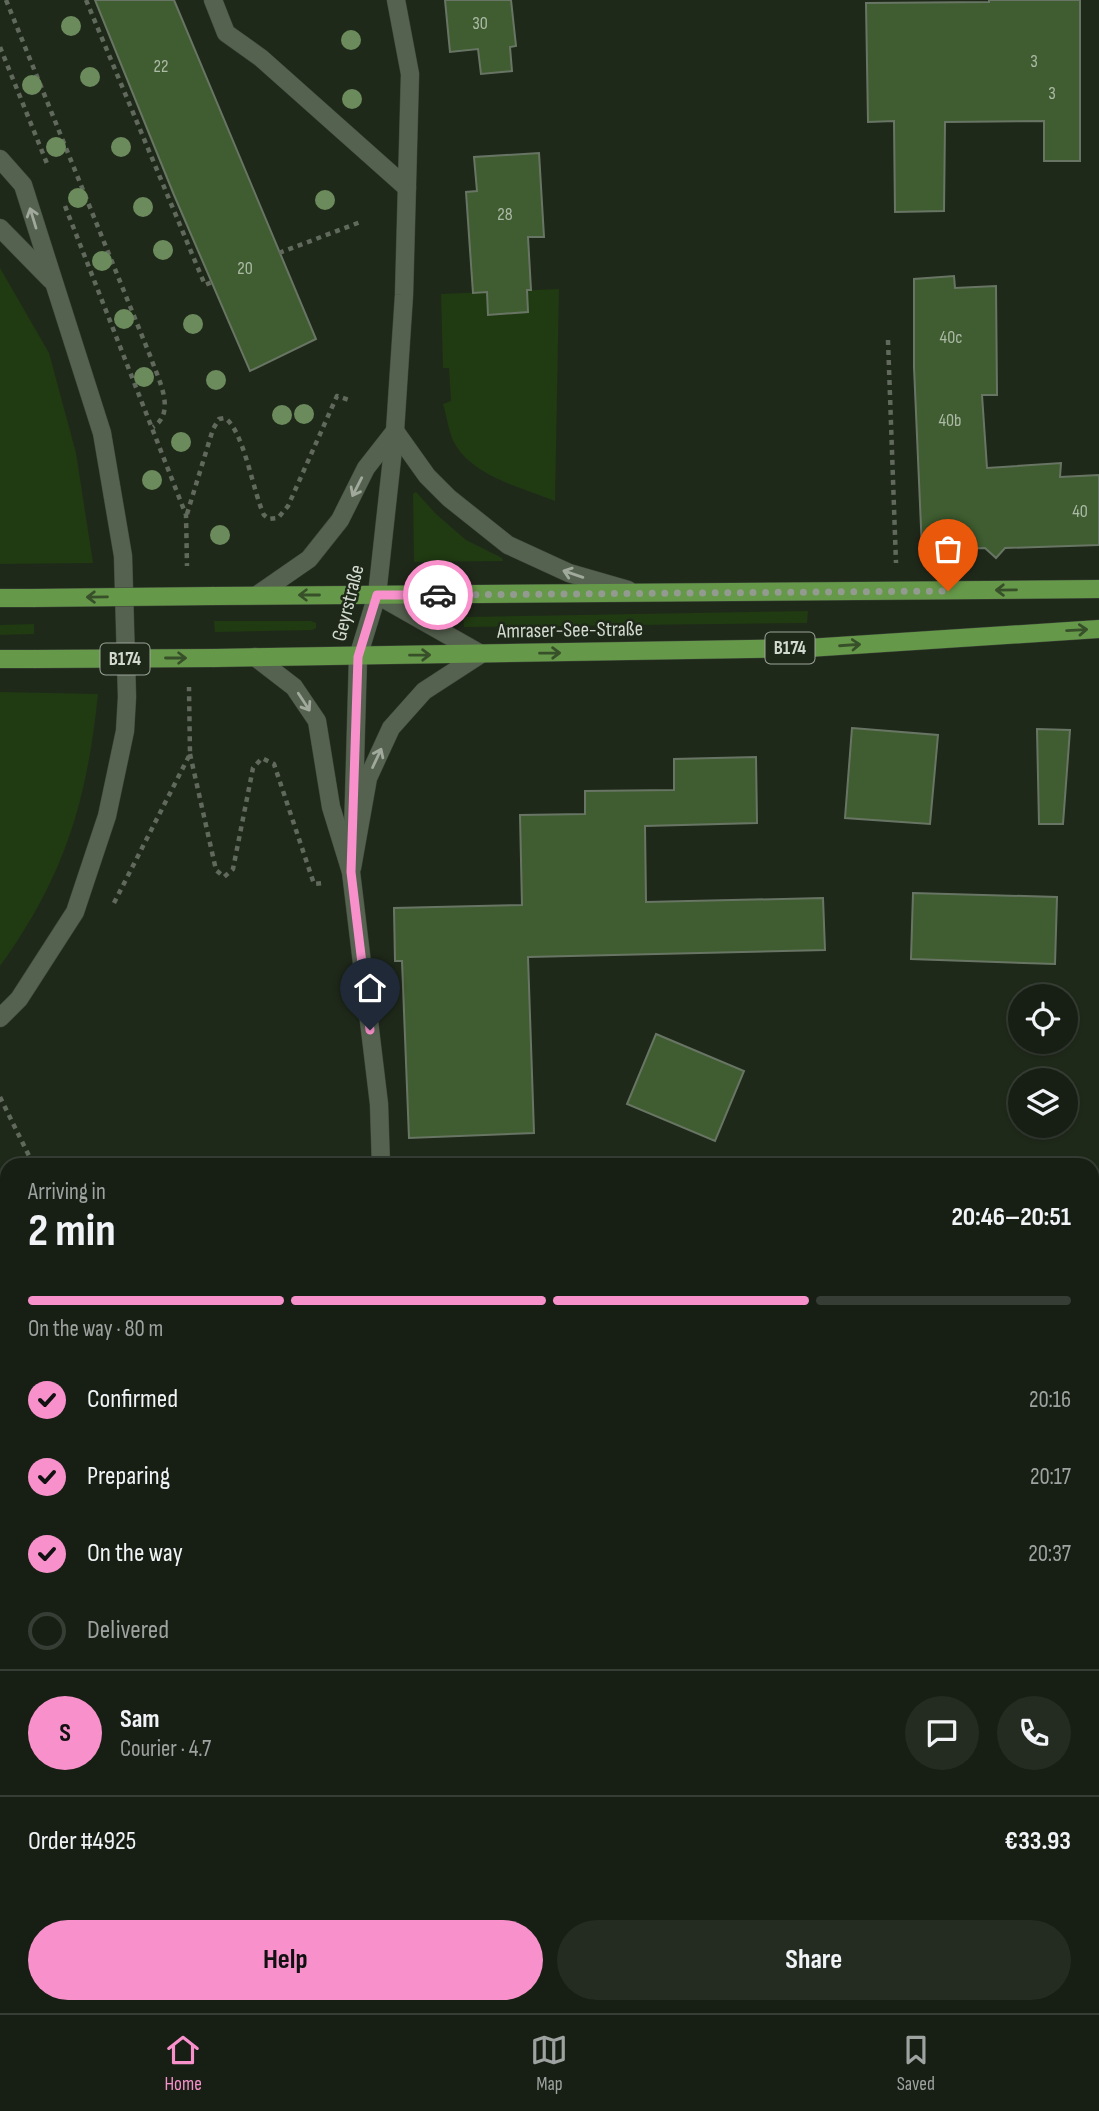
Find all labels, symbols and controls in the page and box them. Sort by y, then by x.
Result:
house number: 30 [472,13,488,34]
house number: 3 [1030,51,1038,72]
house number: 22 [154,56,168,77]
house number: 3 [1048,83,1056,104]
house number: 28 [497,204,513,225]
one-way arrow [26,207,38,229]
house number: 20 [237,258,253,279]
house number: 40c [940,327,962,348]
house number: 40b [938,410,962,431]
one-way arrow [349,476,363,497]
house number: 40 [1072,501,1088,522]
pin [918,519,978,591]
icon: bag [929,530,967,568]
courier [403,560,473,630]
street label: Geyrstraße [326,562,370,644]
one-way arrow [562,566,584,579]
icon: car [419,576,457,614]
one-way arrow [995,583,1018,597]
one-way arrow [298,588,321,602]
one-way arrow [86,590,109,604]
street label: Amraser-See-Straße [496,616,643,644]
one-way arrow [1066,623,1089,636]
road number: B174 [766,632,814,664]
one-way arrow [839,638,861,651]
road number: B174 [100,644,150,674]
one-way arrow [538,646,561,660]
one-way arrow [408,649,431,662]
one-way arrow [164,651,187,665]
one-way arrow [298,692,312,712]
one-way arrow [371,748,384,769]
pin [340,958,400,1030]
icon: home [351,969,389,1007]
map controls [1008,984,1078,1138]
button: locate [1008,984,1078,1054]
button: layers [1008,1068,1078,1138]
text: Arriving in [28,1178,106,1206]
text: 20:46–20:51 [951,1202,1071,1233]
text: 2 min [28,1204,116,1259]
text: On the way · 80 m [28,1315,163,1343]
icon: check [28,1381,66,1419]
text: Confirmed [87,1384,178,1415]
text: 20:16 [1029,1386,1071,1414]
icon: check [28,1458,66,1496]
text: Preparing [87,1461,170,1492]
text: 20:17 [1030,1463,1071,1491]
icon: check [28,1535,66,1573]
text: On the way [87,1538,183,1569]
text: 20:37 [1028,1540,1071,1568]
text: Delivered [87,1615,169,1646]
button: chat [905,1696,979,1770]
button: phone [997,1696,1071,1770]
text: Sam [120,1704,160,1735]
text: S [59,1718,71,1749]
text: Courier · 4.7 [120,1735,211,1763]
text: Order #4925 [28,1826,136,1857]
text: €33.93 [1004,1826,1071,1857]
button: Help [28,1920,543,2000]
button: Share [557,1920,1071,2000]
tab: Home [164,2031,202,2096]
tab: Map [530,2031,568,2096]
tab: Saved [897,2031,935,2096]

